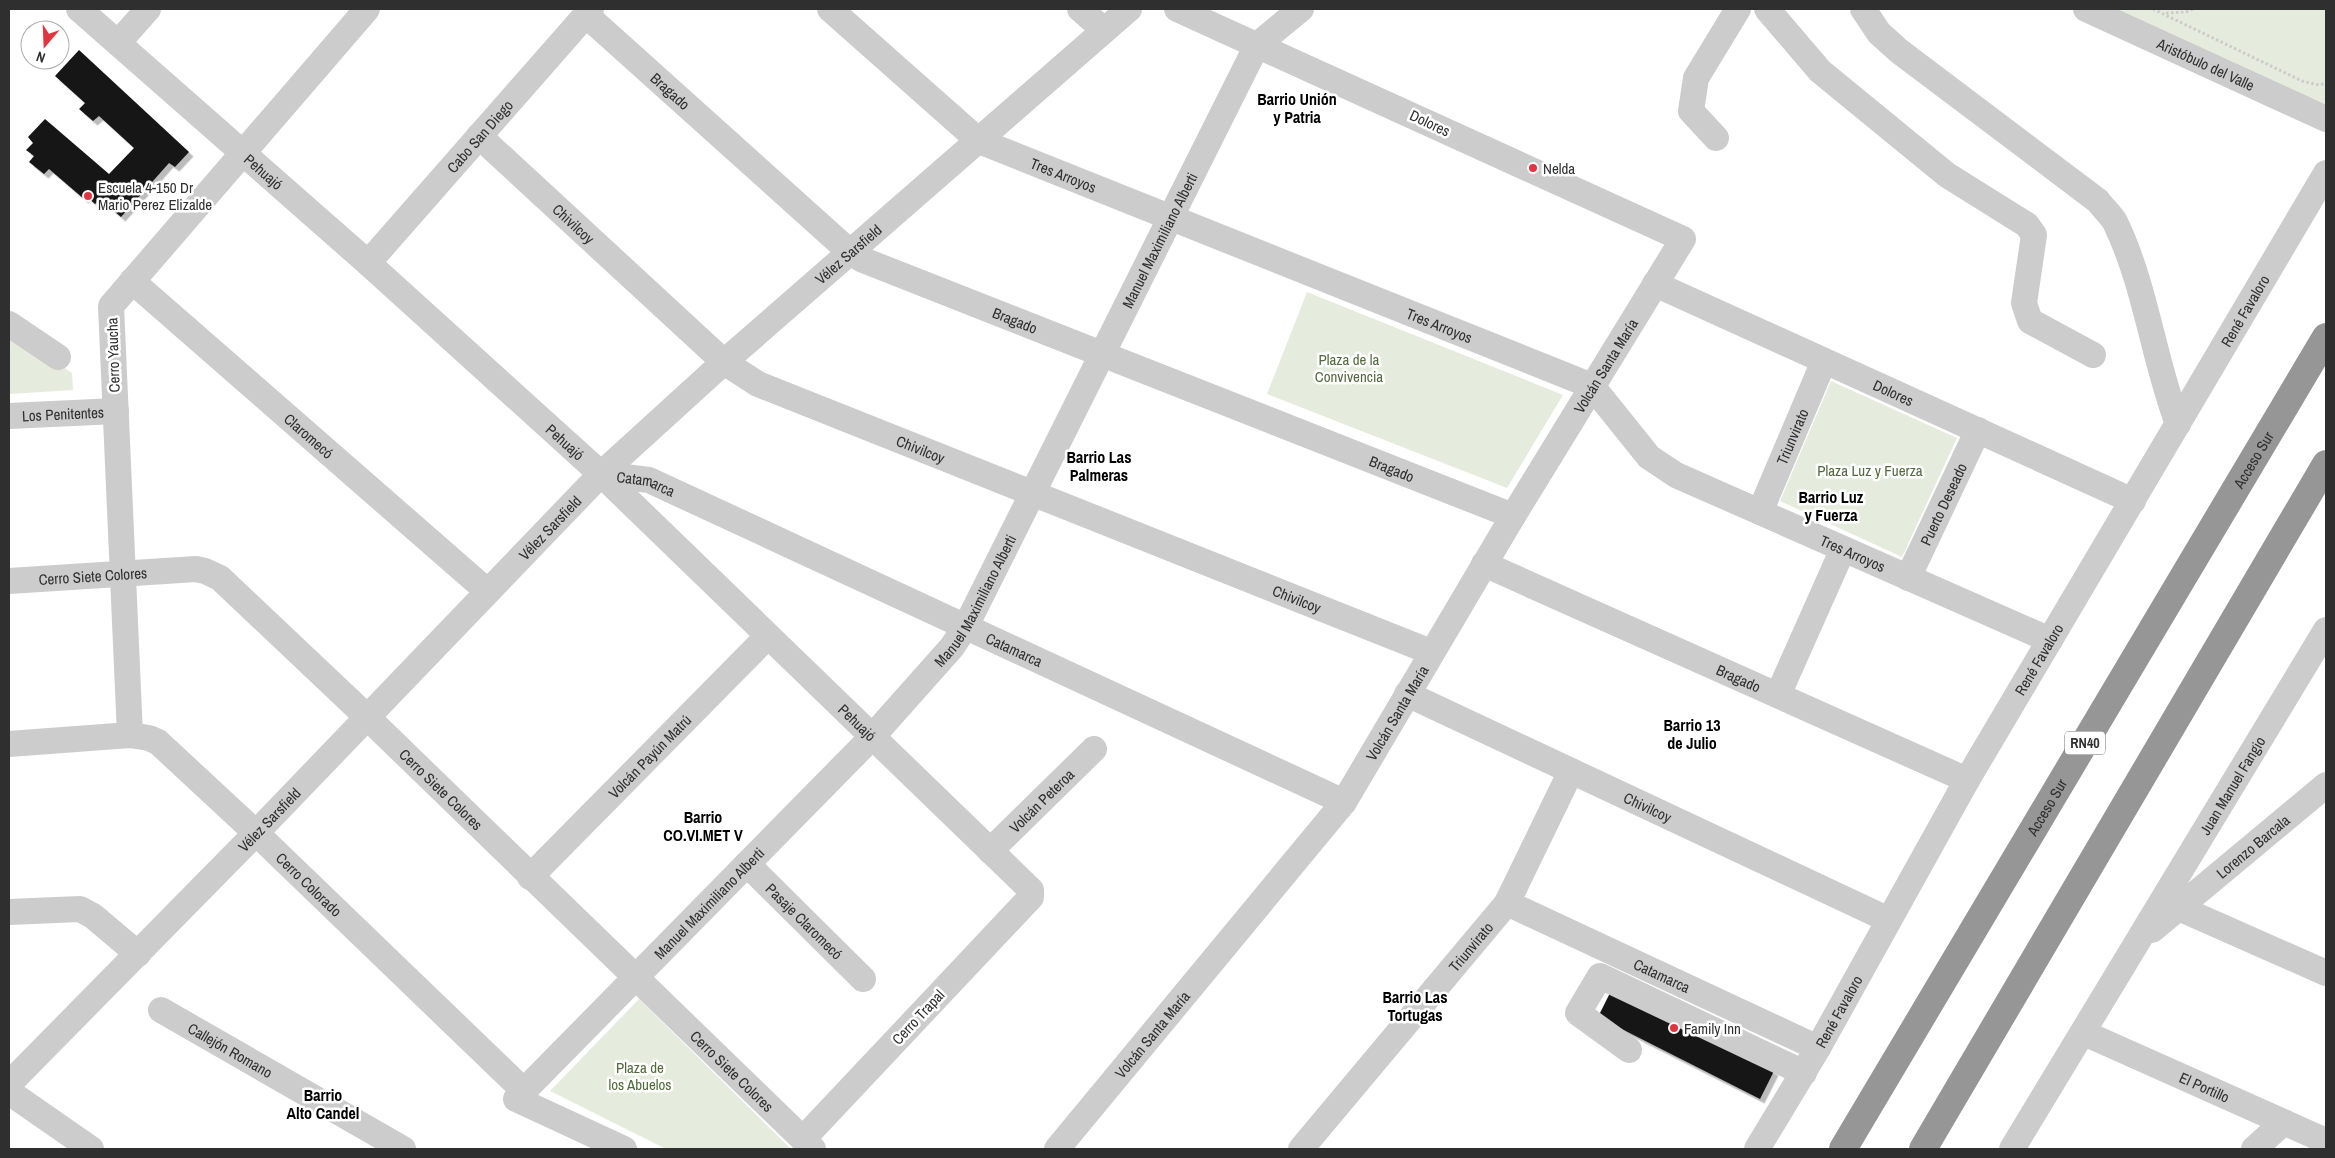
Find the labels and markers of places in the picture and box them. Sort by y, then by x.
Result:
place label: Nelda [1543,158,1575,179]
marker: Nelda [1527,162,1539,174]
place label: Escuela 4-150 Dr Mario Perez Elizalde [98,177,212,215]
marker: Escuela 4-150 Dr Mario Perez Elizalde [82,190,94,202]
place label: Family Inn [1684,1018,1741,1039]
marker: Family Inn [1668,1022,1680,1034]

